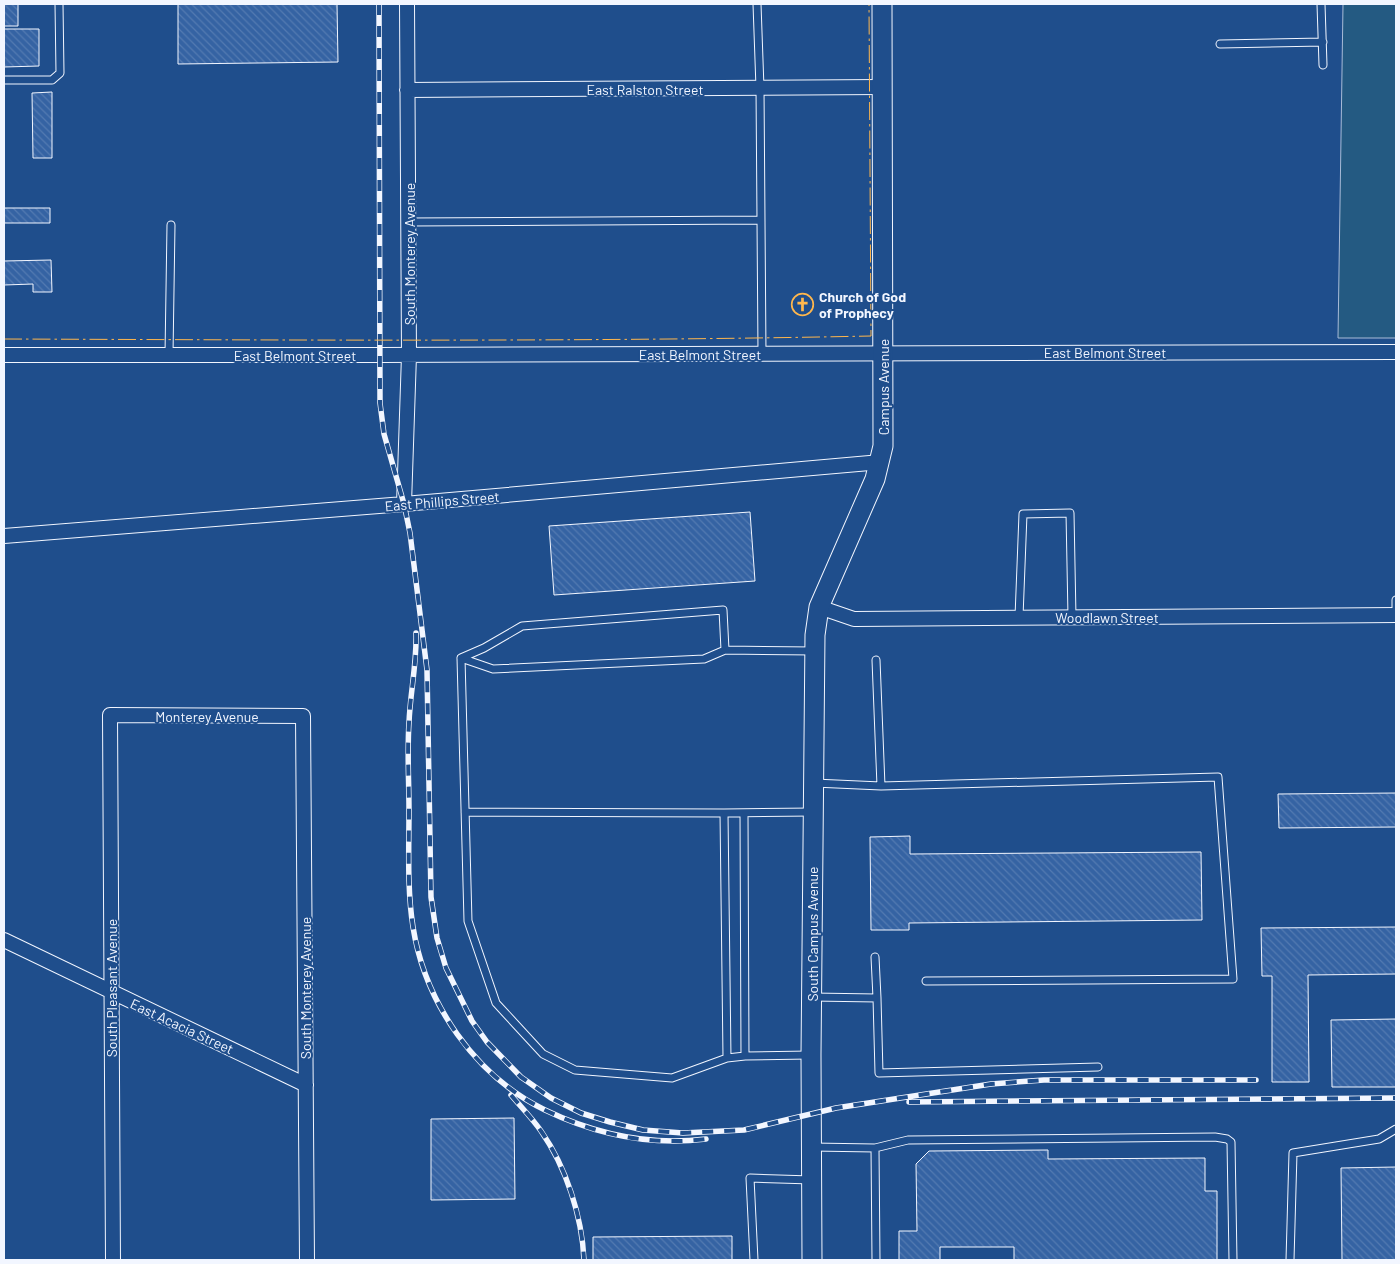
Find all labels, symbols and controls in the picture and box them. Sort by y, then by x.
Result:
street label: East Ralston Street [587,81,703,98]
street label: South Monterey Avenue [401,183,418,325]
place label: Church of God of Prophecy [819,288,906,321]
church icon: Church of God of Prophecy [791,292,815,316]
street label: Campus Avenue [875,339,892,435]
street label: East Belmont Street [1044,344,1166,361]
street label: East Belmont Street [639,346,761,363]
street label: East Belmont Street [234,347,356,364]
street label: East Phillips Street [384,488,500,514]
street label: Woodlawn Street [1055,609,1159,626]
street label: Monterey Avenue [155,708,259,725]
street label: South Campus Avenue [804,866,821,1002]
street label: South Monterey Avenue [297,917,314,1059]
street label: South Pleasant Avenue [103,919,120,1057]
street label: East Acacia Street [128,995,236,1057]

